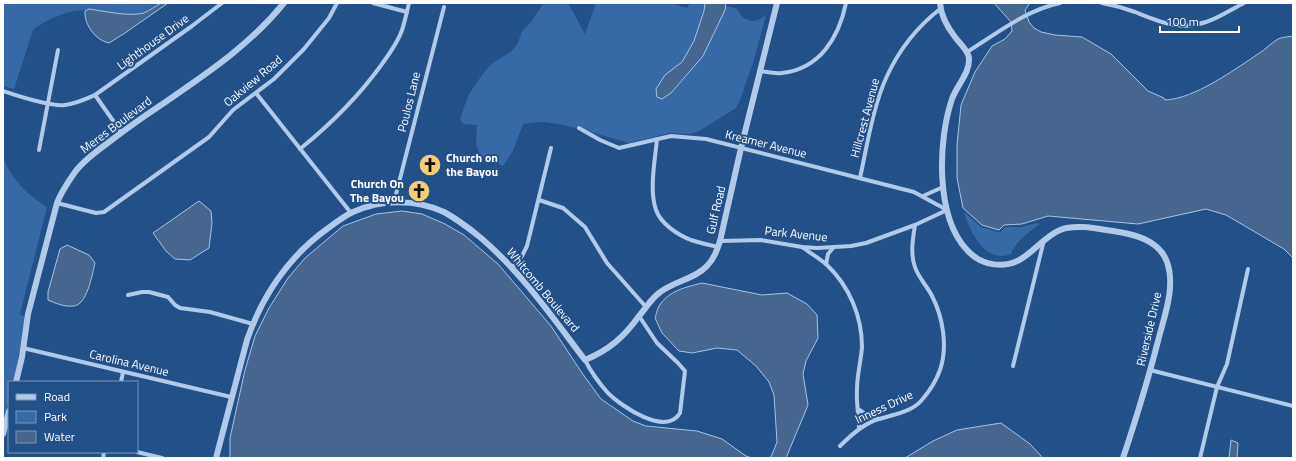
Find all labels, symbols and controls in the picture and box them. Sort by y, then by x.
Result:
scale bar [1160,8,1239,34]
street label: Lighthouse Drive [113,9,193,74]
text: 100 m [1166,12,1199,31]
street label: Oakview Road [219,50,286,111]
street label: Poulos Lane [392,70,425,134]
street label: Hillcrest Avenue [845,76,884,160]
street label: Meres Boulevard [76,91,155,158]
street label: Kreamer Avenue [723,124,809,163]
place label: Church on the Bayou [446,148,498,181]
church icon: Church on the Bayou [417,152,443,178]
place label: Church On The Bayou [350,174,404,207]
church icon: Church On The Bayou [406,178,432,204]
street label: Gulf Road [701,184,730,236]
street label: Park Avenue [764,221,828,246]
street label: Whitcomb Boulevard [502,243,584,336]
street label: Riverside Drive [1131,290,1166,368]
street label: Carolina Avenue [88,344,171,381]
legend [8,381,138,453]
street label: Inness Drive [852,385,916,428]
text: Road [44,387,70,406]
text: Park [44,407,67,426]
text: Water [44,427,75,446]

